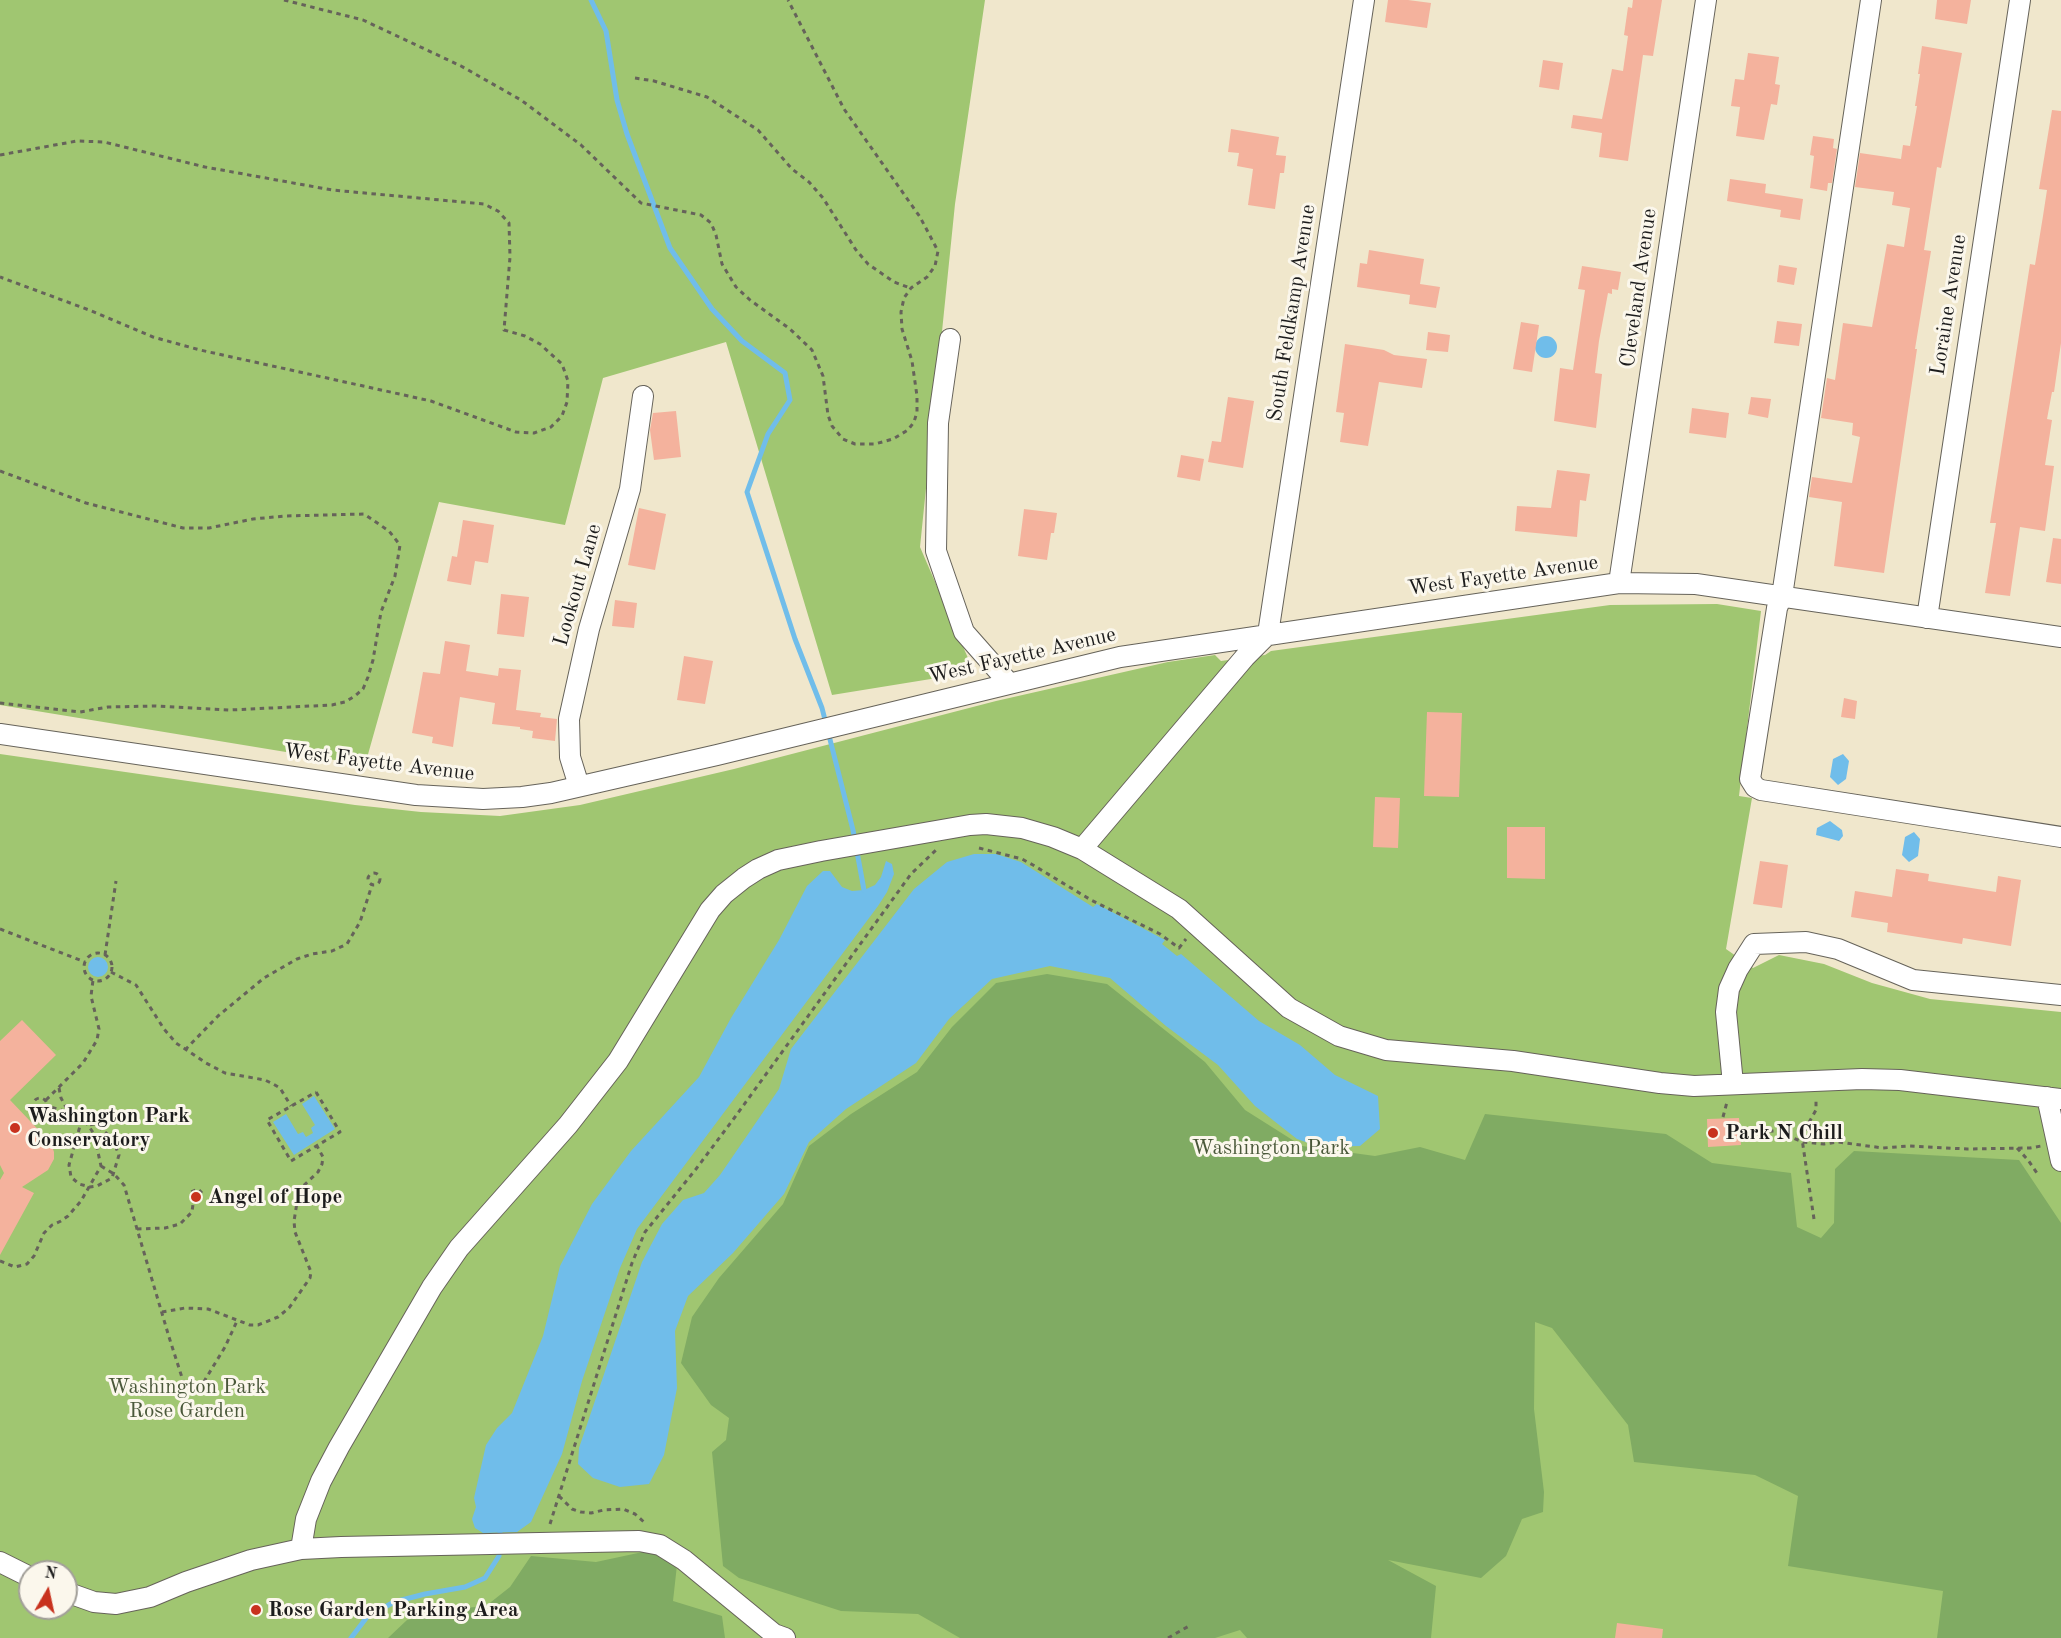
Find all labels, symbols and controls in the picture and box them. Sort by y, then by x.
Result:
street label: South Feldkamp Avenue [1262,203,1322,423]
street label: Cleveland Avenue [1615,207,1663,369]
street label: Loraine Avenue [1925,233,1973,377]
street label: Lookout Lane [549,521,607,649]
street label: West Fayette Avenue [1406,550,1600,602]
street label: West Fayette Avenue [926,622,1118,690]
street label: West Fayette Avenue [282,739,476,787]
place label: Washington Park Conservatory [27,1103,190,1153]
place label: Park N Chill [1725,1120,1843,1146]
marker: Washington Park Conservatory [8,1121,22,1135]
marker: Park N Chill [1706,1126,1720,1140]
park label: Washington Park [1192,1135,1350,1161]
place label: Angel of Hope [208,1184,342,1210]
marker: Angel of Hope [189,1190,203,1204]
park label: Washington Park Rose Garden [108,1374,266,1424]
north arrow [18,1560,78,1620]
text: N [43,1565,58,1583]
place label: Rose Garden Parking Area [268,1597,519,1623]
marker: Rose Garden Parking Area [249,1603,263,1617]

